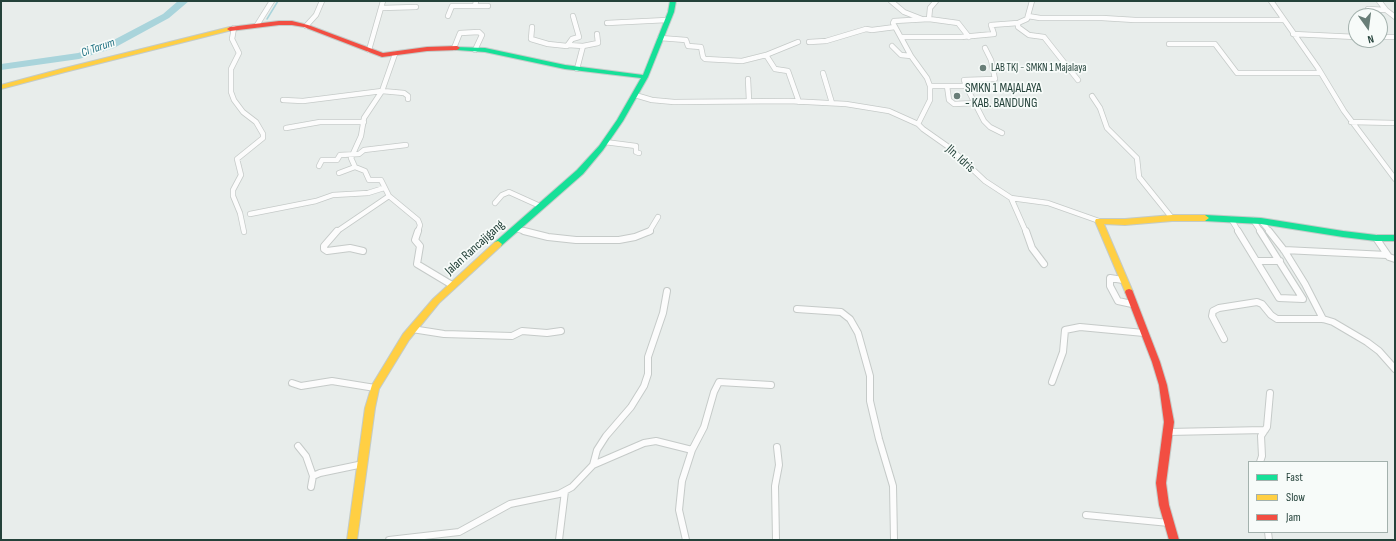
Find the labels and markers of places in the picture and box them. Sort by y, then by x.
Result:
place label: LAB TKJ - SMKN 1 Majalaya [991,61,1087,75]
marker: LAB TKJ - SMKN 1 Majalaya [978,63,988,73]
place label: SMKN 1 MAJALAYA - KAB. BANDUNG [965,81,1041,112]
marker: SMKN 1 MAJALAYA - KAB. BANDUNG [952,91,962,101]

